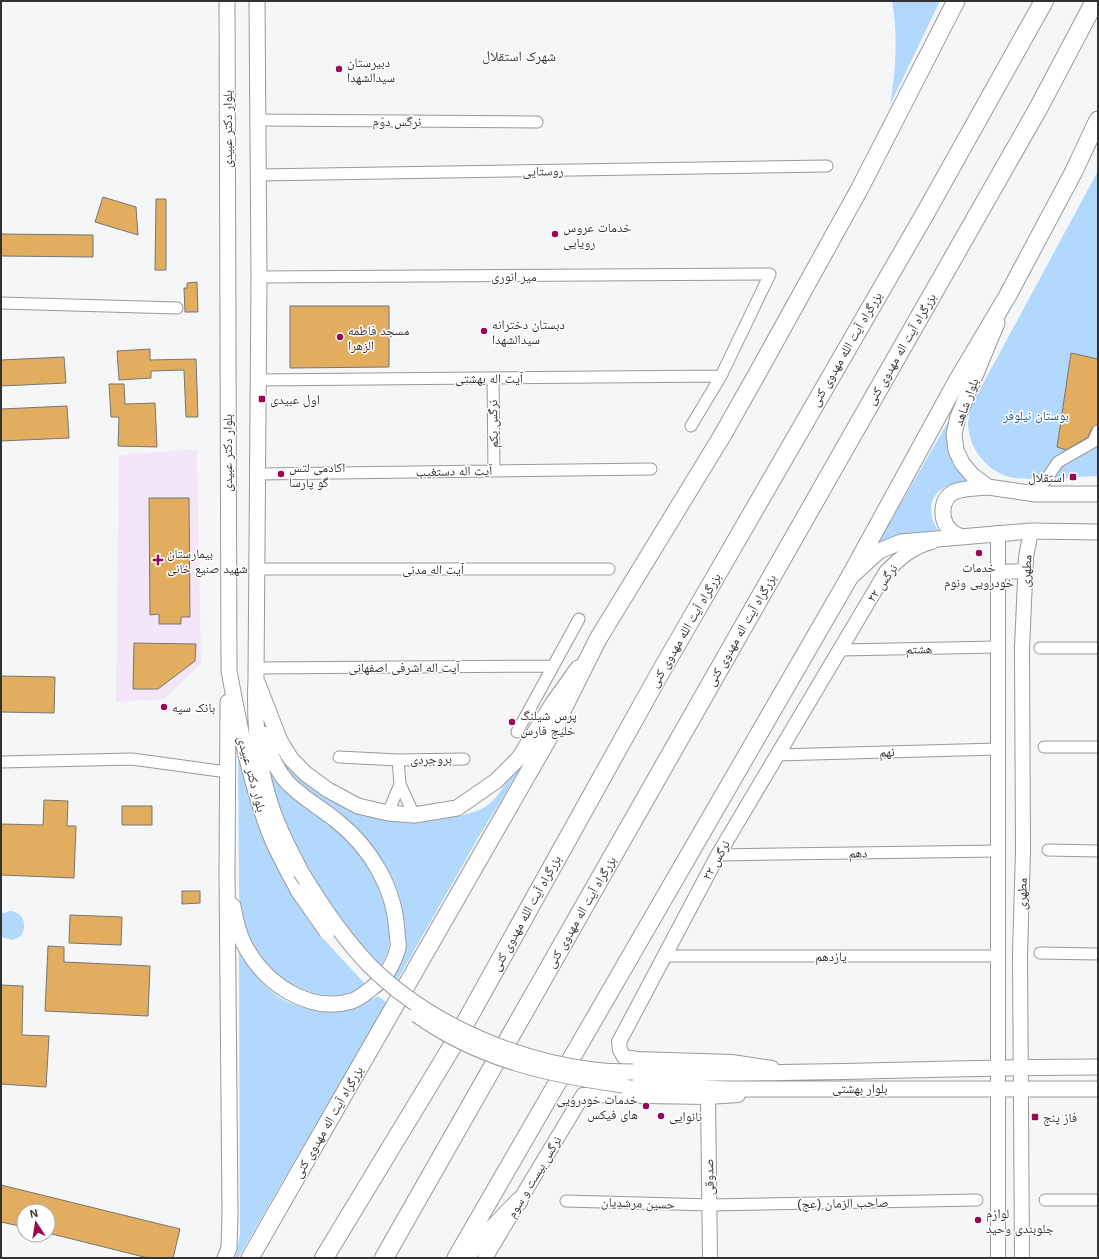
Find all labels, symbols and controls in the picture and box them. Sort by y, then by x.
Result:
district label: شهرک استقلال [482,48,556,65]
place label: دبیرستان سیدالشهدا [347,55,395,85]
marker: دبیرستان سیدالشهدا [334,64,344,74]
street label: بلوار دکتر عبیدی [220,90,236,168]
street label: نرگس دوّم [373,114,421,130]
street label: روستایی [522,163,564,180]
place label: خدمات عروس رویایی [563,220,631,251]
marker: خدمات عروس رویایی [550,229,560,239]
street label: میر انوری [491,269,537,285]
street label: بزرگراه آیت الله مهدوی کنی [807,289,886,409]
street label: بزرگراه آیت اله مهدوی کنی [863,290,940,408]
place label: دبستان دخترانه سیدالشهدا [492,317,565,347]
place label: مسجد فاطمه الزهرا [348,323,410,354]
marker: دبستان دخترانه سیدالشهدا [479,326,489,336]
marker: مسجد فاطمه الزهرا [335,332,345,342]
street label: آیت اله بهشتی [455,371,524,387]
street label: بلوار شاهد [951,376,982,428]
place label: اول عبیدی [270,392,320,408]
marker: اول عبیدی [257,394,267,404]
street label: نرگس یکم [485,400,502,448]
park label: بوستان نیلوفر [1002,408,1069,424]
street label: بلوار دکتر عبیدی [220,414,236,492]
place label: اکادمی لتس گو پارسا [289,460,345,491]
street label: آیت اله دستغیب [416,463,493,480]
marker: اکادمی لتس گو پارسا [276,469,286,479]
place label: استقلال [1028,470,1065,486]
marker: استقلال [1068,472,1078,482]
place label: بیمارستان شهید صنیع خانی [167,546,248,578]
marker: خدمات خودرویی ونوم [974,548,984,558]
marker: بیمارستان شهید صنیع خانی [152,554,164,566]
street label: مطهری [1017,554,1036,588]
place label: خدمات خودرویی ونوم [944,560,1014,591]
street label: نرگس ۲۲ [864,561,901,605]
street label: آیت اله مدنی [402,562,465,578]
street label: بزرگراه آیت الله مهدوی کنی [646,570,725,690]
street label: بزرگراه آیت اله مهدوی کنی [703,571,780,689]
street label: هشتم [905,641,933,658]
street label: آیت اله اشرفی اصفهانی [348,660,460,676]
place label: بانک سپه [172,700,215,716]
marker: بانک سپه [159,702,169,712]
place label: پرس شیلنگ خلیج فارس [520,708,577,740]
marker: پرس شیلنگ خلیج فارس [507,717,517,727]
street label: بلوار دکتر عبیدی [234,734,269,814]
street label: نهم [879,744,895,761]
street label: بروجردی [410,751,452,768]
street label: نرگس ۲۲ [699,838,734,883]
street label: دهم [848,845,868,862]
street label: بزرگراه آیت الله مهدوی کنی [488,853,565,974]
street label: بزرگراه آیت اله مهدوی کنی [543,853,620,971]
street label: مطهری [1014,878,1031,910]
street label: یازدهم [815,949,847,965]
street label: بزرگراه آیت اله مهدوی کنی [290,1063,367,1181]
street label: بلوار بهشتی [832,1081,888,1097]
place label: خدمات خودرویی های فیکس [556,1092,638,1123]
marker: خدمات خودرویی های فیکس [641,1101,651,1111]
place label: نانوایی [669,1109,702,1125]
place label: فاز پنج [1043,1110,1077,1127]
marker: نانوایی [656,1111,666,1121]
marker: فاز پنج [1030,1112,1040,1122]
street label: نرگس بیست و سوم [504,1133,565,1221]
street label: صدوقی [701,1158,718,1196]
street label: حسین مرشدیان [601,1194,675,1213]
street label: صاحب الزمان (عج) [797,1195,889,1213]
north arrow [16,1203,56,1243]
place label: لوازم جلوبندی وحید [986,1206,1054,1237]
text: N [29,1207,39,1220]
marker: لوازم جلوبندی وحید [973,1215,983,1225]

